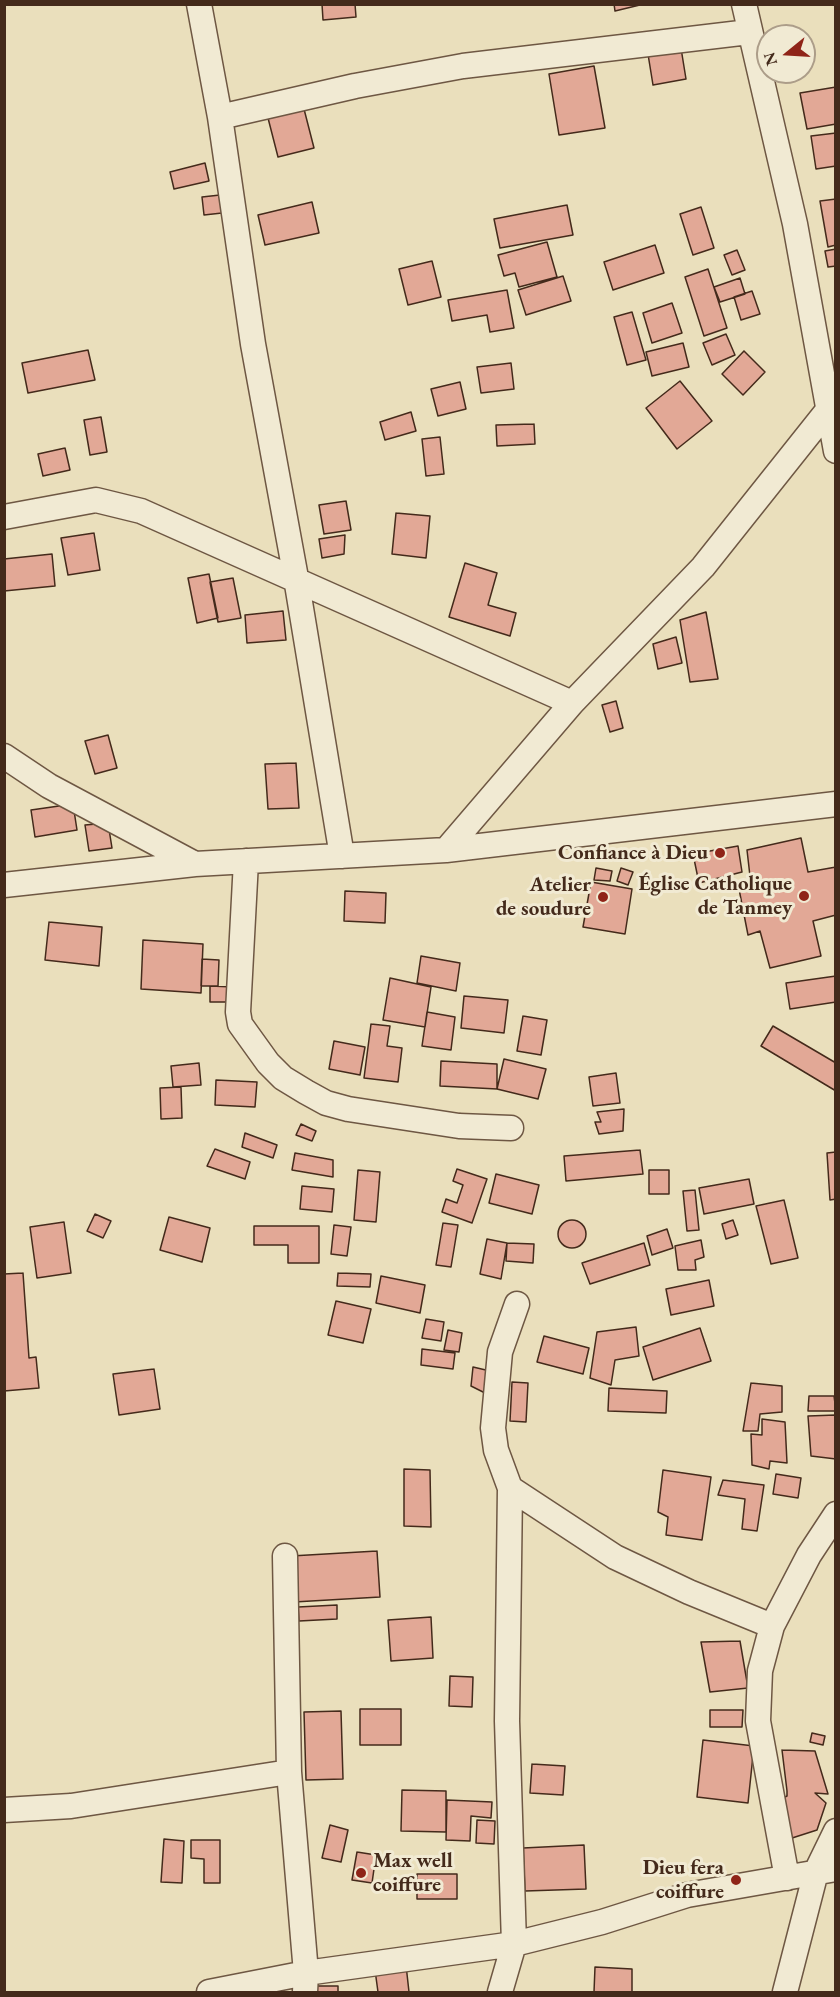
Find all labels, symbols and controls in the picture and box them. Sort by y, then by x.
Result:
north arrow [756,24,816,84]
text: N [758,50,782,69]
place label: Confiance à Dieu [558,840,708,866]
marker: Confiance à Dieu [713,846,727,860]
place label: Église Catholique de Tanmey [638,871,792,921]
place label: Atelier de soudure [496,872,591,922]
marker: Église Catholique de Tanmey [797,889,811,903]
marker: Atelier de soudure [596,890,610,904]
place label: Max well coiffure [373,1848,453,1898]
place label: Dieu fera coiffure [643,1855,724,1905]
marker: Max well coiffure [354,1866,368,1880]
marker: Dieu fera coiffure [729,1873,743,1887]

